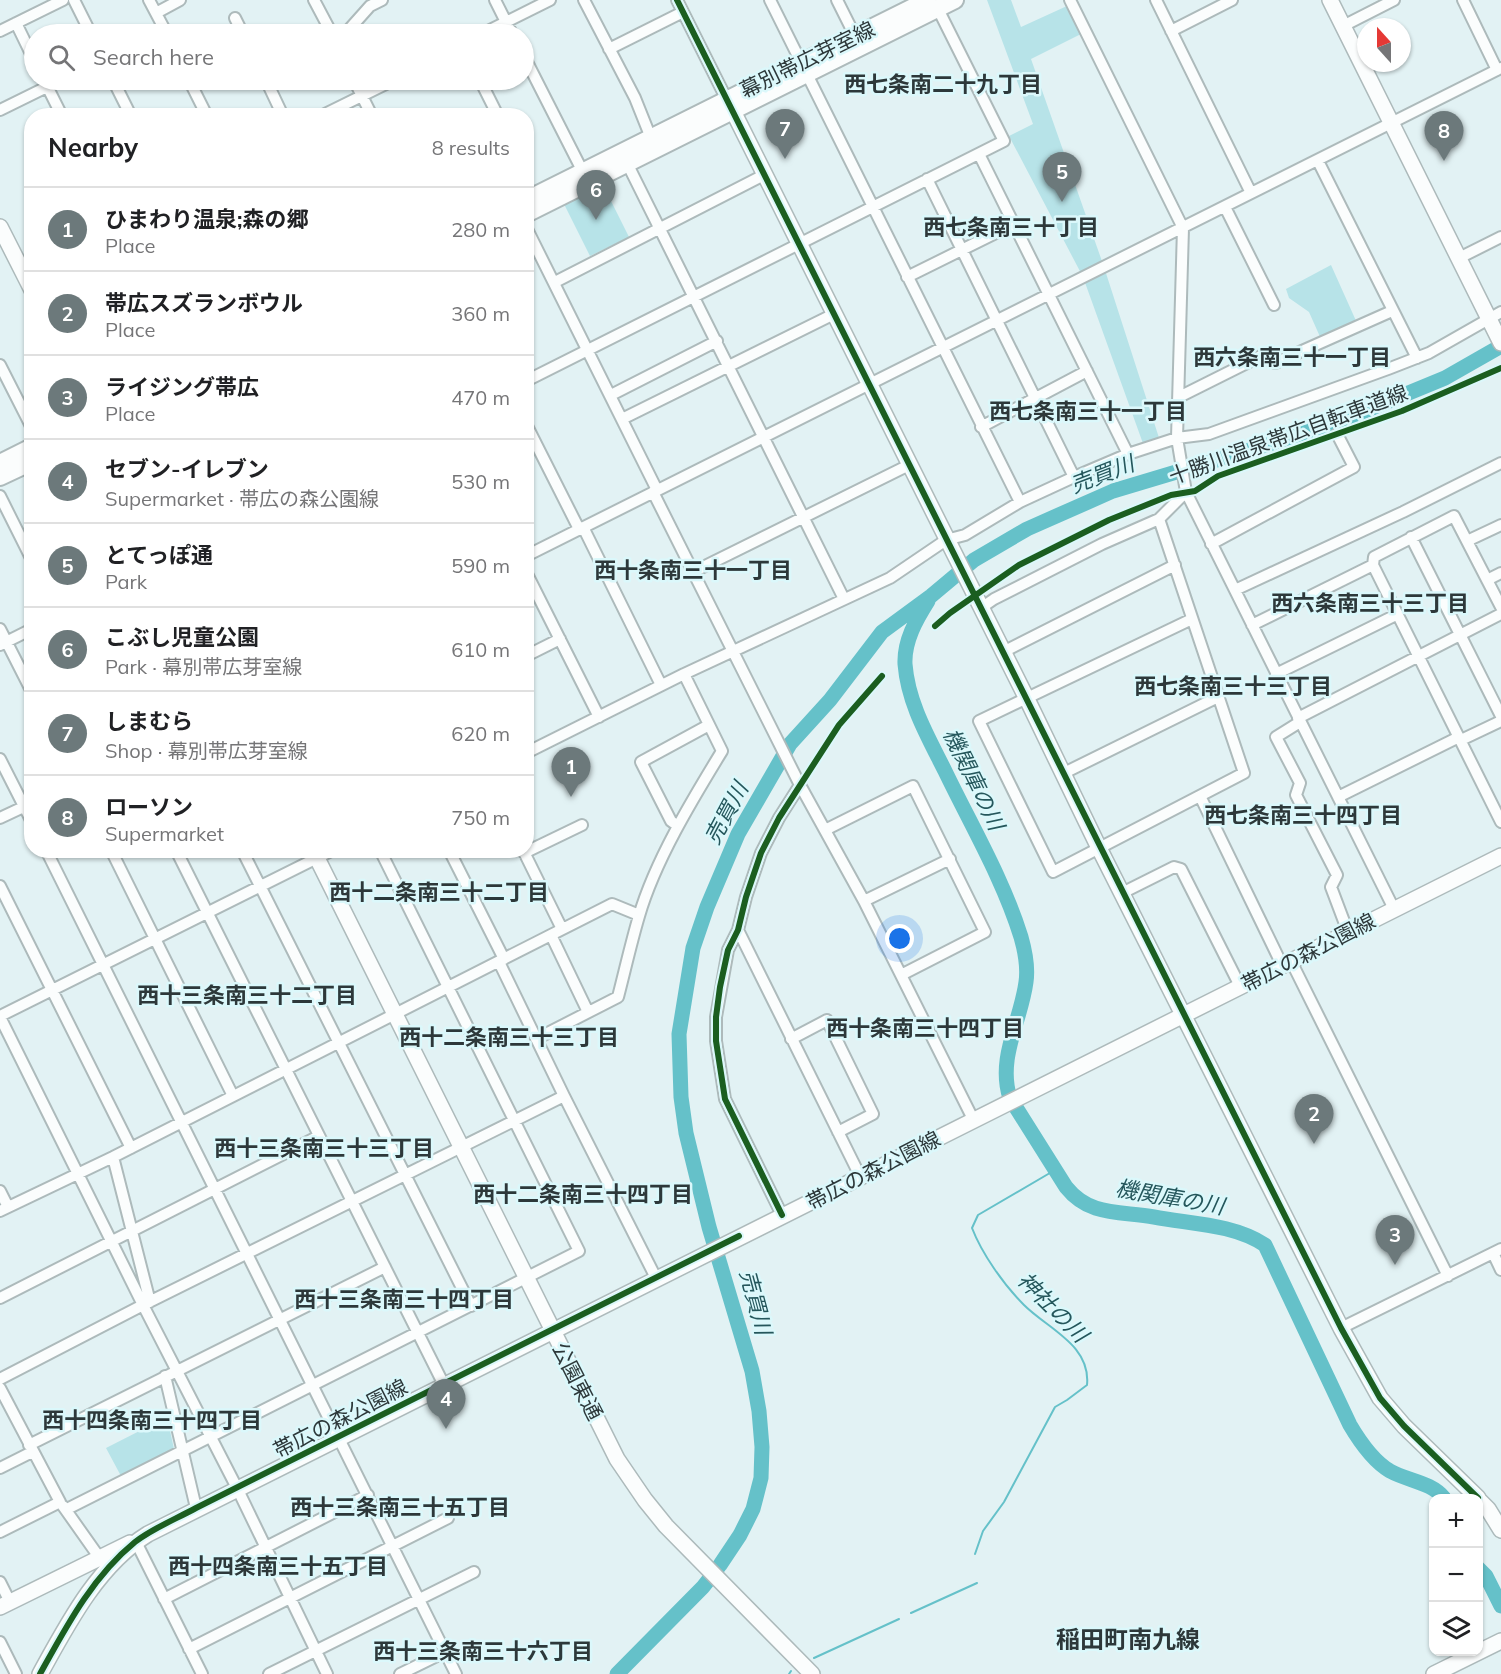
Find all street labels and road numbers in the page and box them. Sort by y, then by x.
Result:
street label: 幕別帯広芽室線 [735,15,879,103]
street label: 十勝川温泉帯広自転車道線 [1165,379,1411,489]
street label: 帯広の森公園線 [1237,907,1379,997]
street label: 帯広の森公園線 [802,1125,944,1215]
street label: 公園東通 [547,1338,609,1424]
street label: 帯広の森公園線 [269,1373,411,1463]

